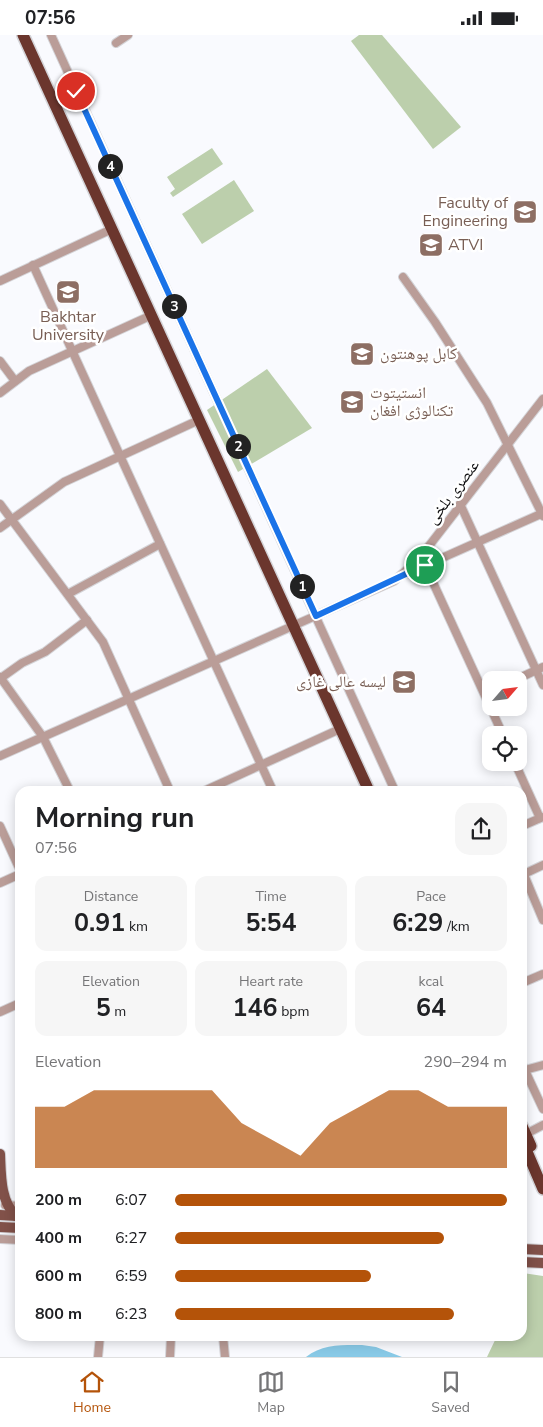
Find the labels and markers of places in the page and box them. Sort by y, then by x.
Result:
pin [55,70,97,112]
pin: 4 [98,153,122,179]
place label: Faculty of Engineering [422,192,509,232]
school or university icon: Faculty of Engineering [512,199,538,225]
school or university icon: ATVI [418,232,444,258]
place label: ATVI [448,234,483,256]
school or university icon: Bakhtar University [55,279,81,305]
pin: 3 [162,293,186,319]
place label: Bakhtar University [32,306,105,346]
school or university icon: کابل پوهنتون [349,341,375,367]
place label: کابل پوهنتون [380,343,457,365]
place label: انستیتوت تکنالوژی افغان [370,382,453,422]
school or university icon: انستیتوت تکنالوژی افغان [339,389,365,415]
pin: 2 [226,433,250,459]
pin [404,544,446,586]
pin: 1 [290,573,314,599]
school or university icon: لیسه عالی غازی [391,669,417,695]
place label: لیسه عالی غازی [296,671,386,693]

